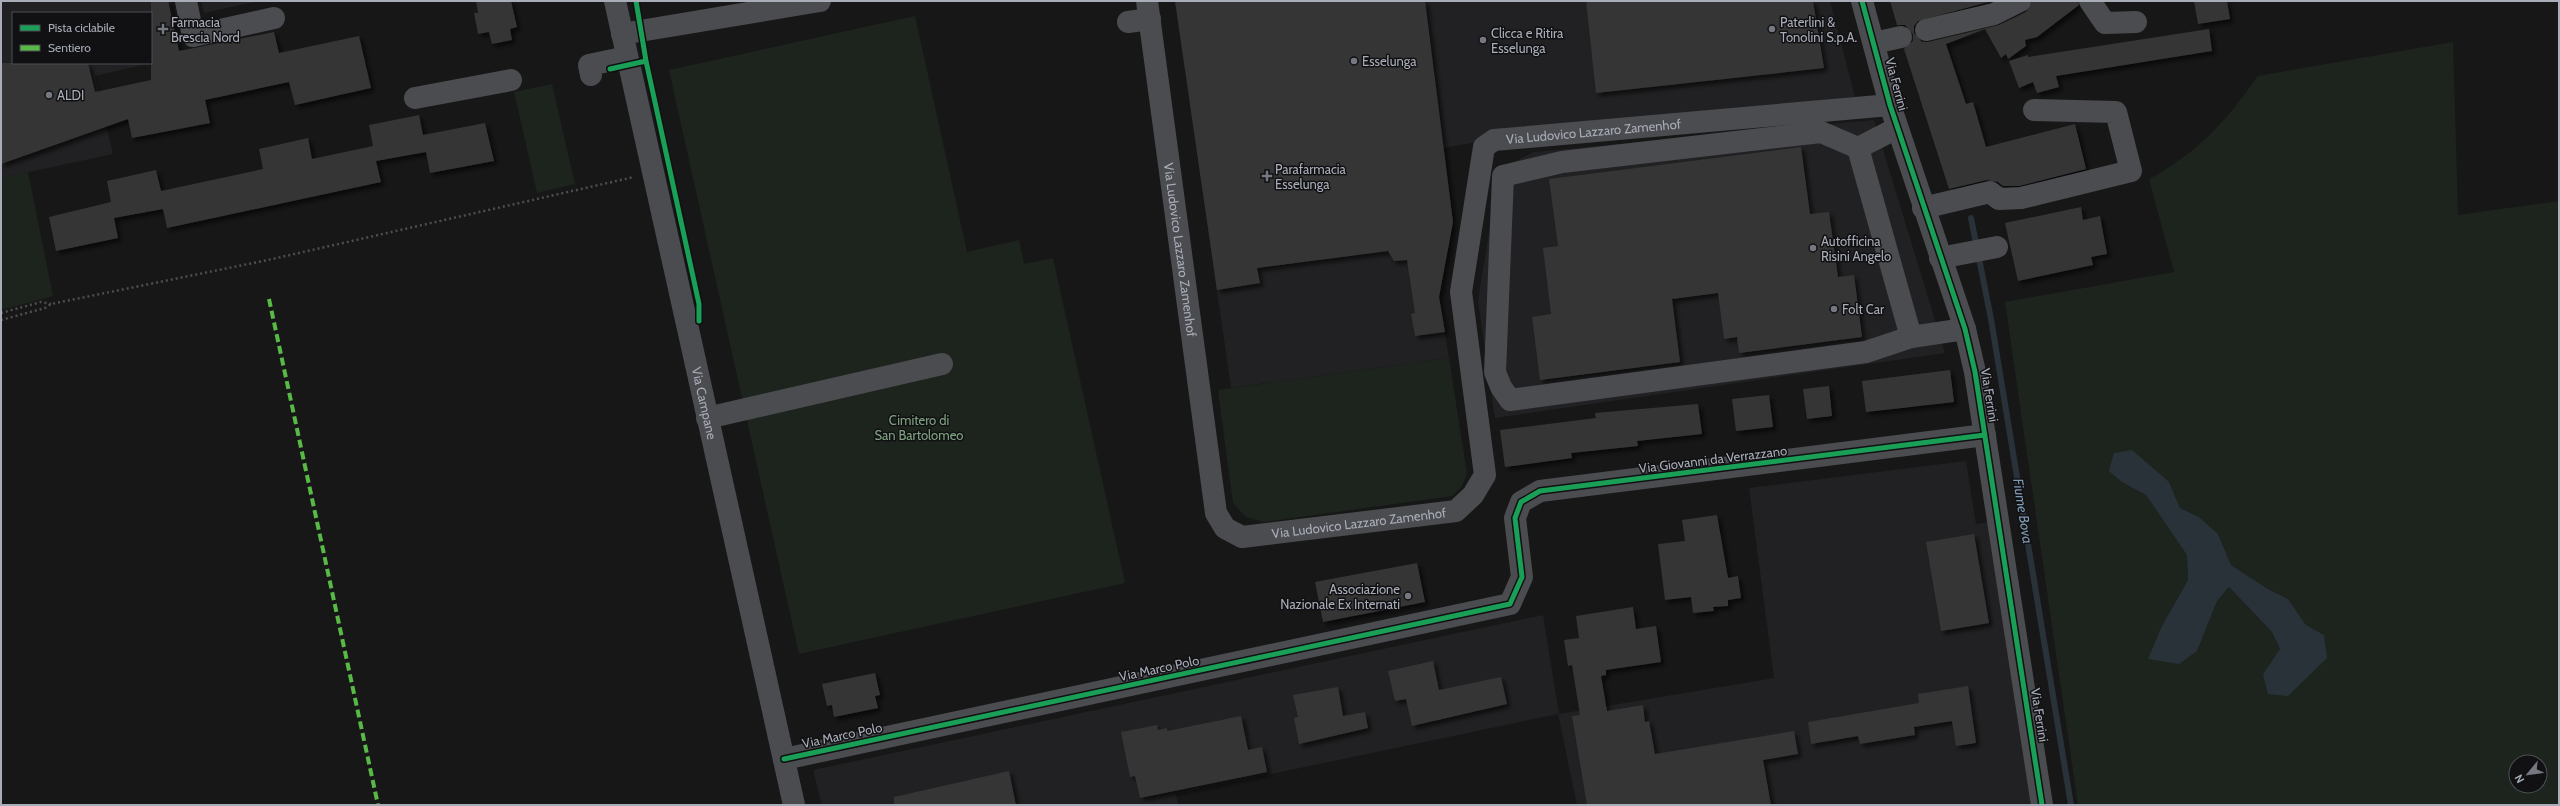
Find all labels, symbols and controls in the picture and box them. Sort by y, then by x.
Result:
legend [12,12,152,64]
place label: Farmacia Brescia Nord [171,14,240,45]
place label: Paterlini & Tonolini S.p.A. [1780,14,1857,45]
text: Pista ciclabile [48,20,115,35]
marker: Farmacia Brescia Nord [158,24,168,34]
marker: Paterlini & Tonolini S.p.A. [1767,24,1777,34]
place label: Clicca e Ritira Esselunga [1491,25,1564,56]
marker: Clicca e Ritira Esselunga [1478,35,1488,45]
text: Sentiero [48,40,91,55]
place label: Esselunga [1362,53,1417,69]
marker: Esselunga [1349,56,1359,66]
street label: Via Ferrini [1882,56,1912,112]
place label: ALDI [57,87,84,103]
marker: ALDI [44,90,54,100]
street label: Via Ludovico Lazzaro Zamenhof [1505,115,1682,147]
place label: Parafarmacia Esselunga [1275,161,1347,192]
street label: Via Ludovico Lazzaro Zamenhof [1161,162,1200,338]
marker: Parafarmacia Esselunga [1262,171,1272,181]
place label: Autofficina Risini Angelo [1821,233,1891,264]
marker: Autofficina Risini Angelo [1808,243,1818,253]
place label: Folt Car [1842,301,1885,317]
marker: Folt Car [1829,304,1839,314]
street label: Via Campane [689,366,720,441]
street label: Via Ferrini [1978,367,2002,423]
park label: Cimitero di San Bartolomeo [875,412,963,443]
street label: Via Giovanni da Verrazzano [1638,442,1788,476]
water label: Fiume Bova [2009,477,2037,545]
street label: Via Ludovico Lazzaro Zamenhof [1271,504,1448,541]
place label: Associazione Nazionale Ex Internati [1280,581,1400,612]
marker: Associazione Nazionale Ex Internati [1403,591,1413,601]
street label: Via Marco Polo [1117,652,1201,684]
street label: Via Ferrini [2028,687,2052,743]
street label: Via Marco Polo [800,719,884,751]
north arrow [2508,754,2548,794]
text: N [2511,772,2527,786]

